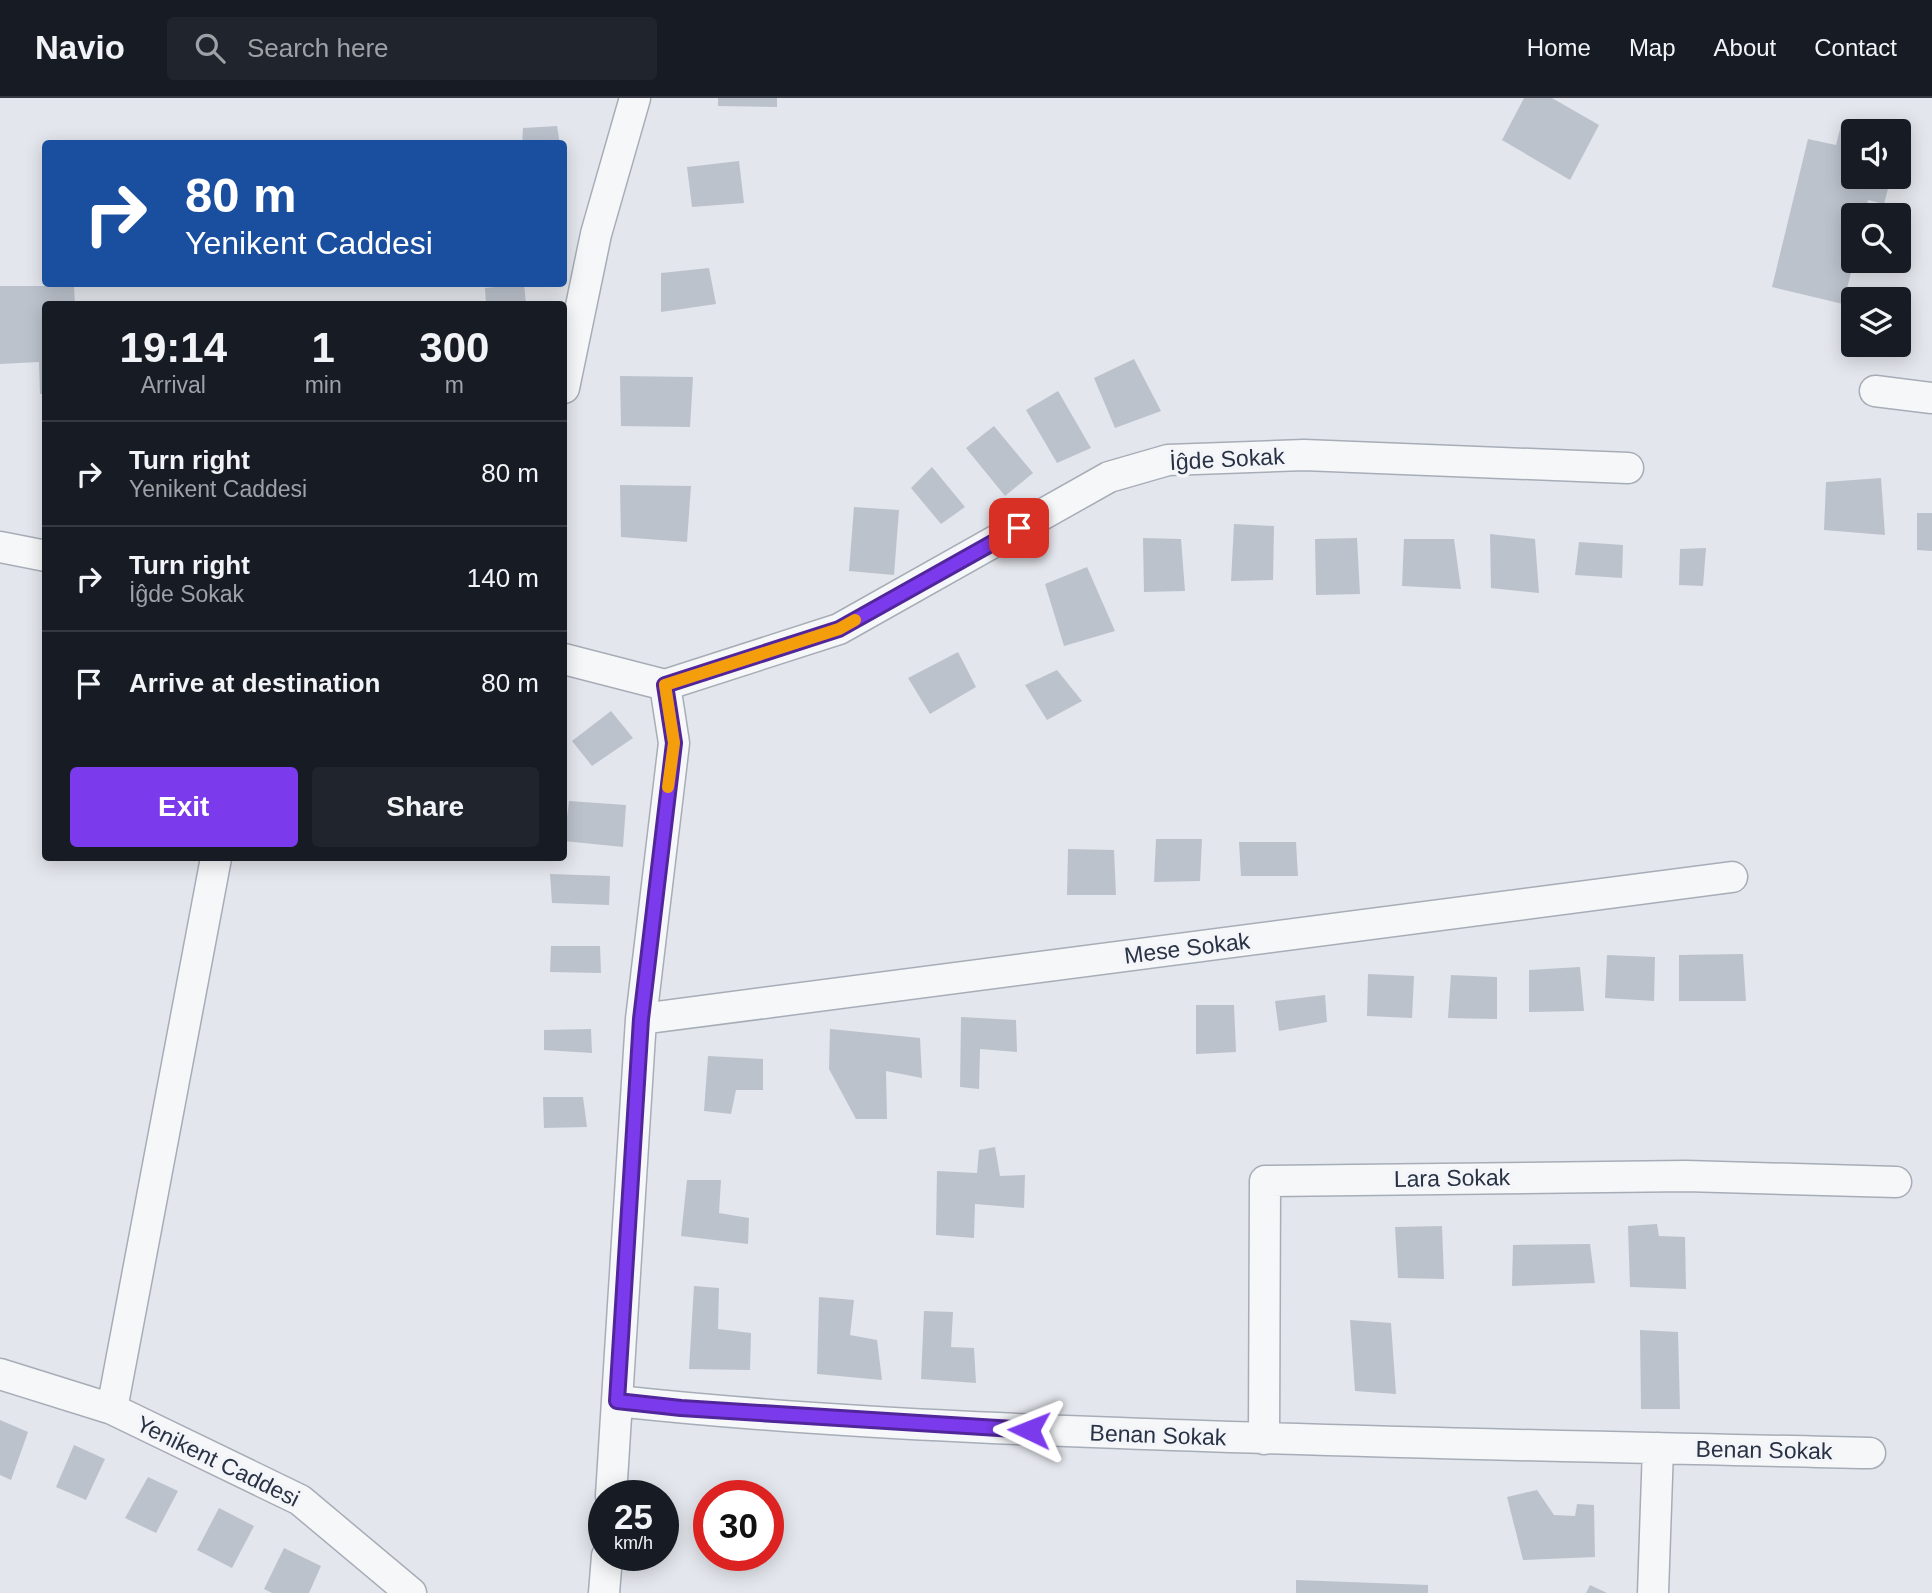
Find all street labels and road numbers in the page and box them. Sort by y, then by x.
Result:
street label: İĝde Sokak [1169,443,1286,475]
street label: Mese Sokak [1123,927,1252,969]
street label: Lara Sokak [1394,1164,1511,1192]
street label: Yenikent Caddesi [132,1410,304,1512]
street label: Benan Sokak [1089,1420,1227,1450]
street label: Benan Sokak [1695,1436,1833,1464]

